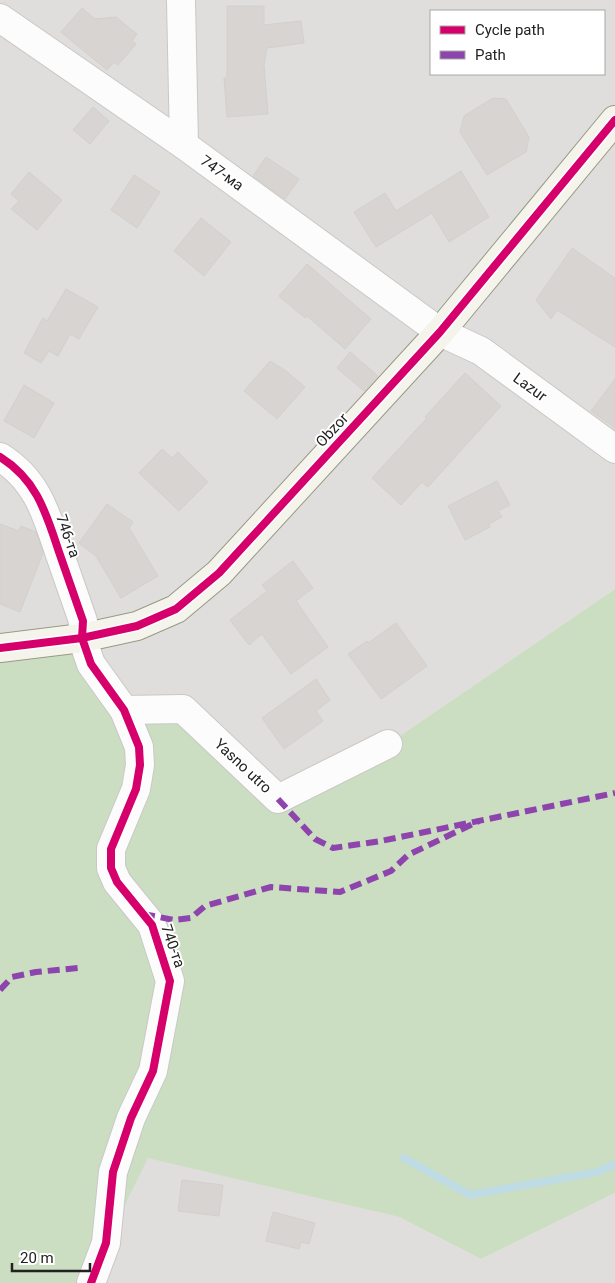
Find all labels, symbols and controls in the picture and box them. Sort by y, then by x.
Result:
legend [430,10,605,75]
text: Cycle path [475,21,545,39]
text: Path [475,46,506,64]
street label: 747-ма [197,151,247,195]
street label: Lazur [510,369,550,405]
street label: Obzor [312,409,352,451]
street label: 746-та [52,512,84,560]
street label: Yasno utro [211,735,275,797]
street label: 740-та [157,922,189,970]
scale bar [12,1240,90,1272]
text: 20 m [20,1249,54,1267]

